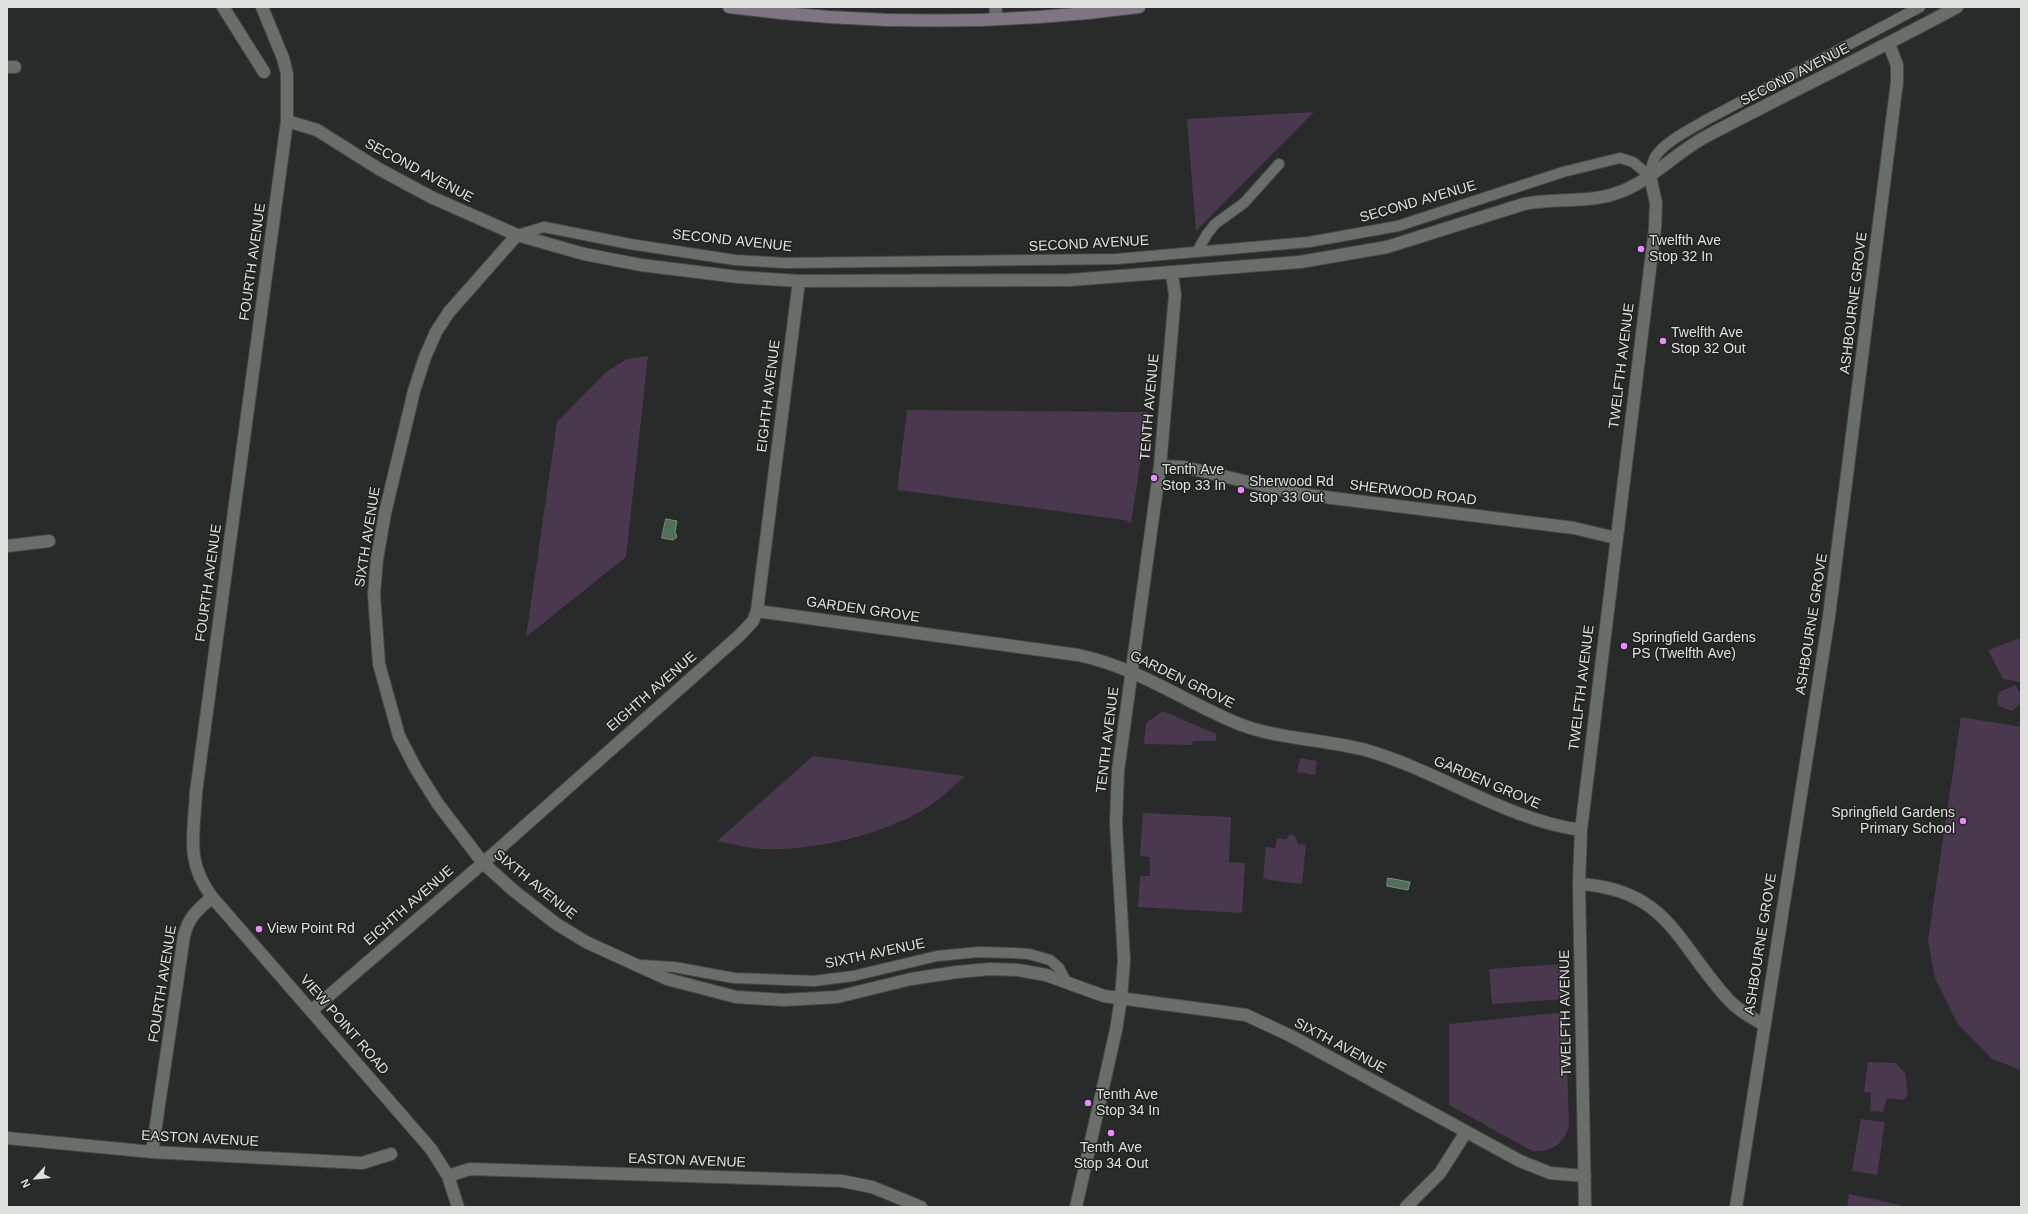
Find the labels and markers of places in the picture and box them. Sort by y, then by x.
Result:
place label: Twelfth Ave Stop 32 In [1649,233,1721,266]
marker: Twelfth Ave Stop 32 In [1636,244,1646,254]
place label: Twelfth Ave Stop 32 Out [1671,325,1746,358]
marker: Twelfth Ave Stop 32 Out [1658,336,1668,346]
place label: Tenth Ave Stop 33 In [1162,462,1226,494]
marker: Tenth Ave Stop 33 In [1149,473,1159,483]
place label: Sherwood Rd Stop 33 Out [1249,474,1334,506]
marker: Sherwood Rd Stop 33 Out [1236,485,1246,495]
place label: Springfield Gardens PS (Twelfth Ave) [1632,630,1756,662]
marker: Springfield Gardens PS (Twelfth Ave) [1619,641,1629,651]
place label: Springfield Gardens Primary School [1831,805,1955,838]
marker: Springfield Gardens Primary School [1958,816,1968,826]
place label: View Point Rd [267,921,355,937]
marker: View Point Rd [254,924,264,934]
place label: Tenth Ave Stop 34 In [1096,1087,1160,1120]
marker: Tenth Ave Stop 34 In [1083,1098,1093,1108]
marker: Tenth Ave Stop 34 Out [1106,1128,1116,1138]
place label: Tenth Ave Stop 34 Out [1074,1140,1148,1172]

